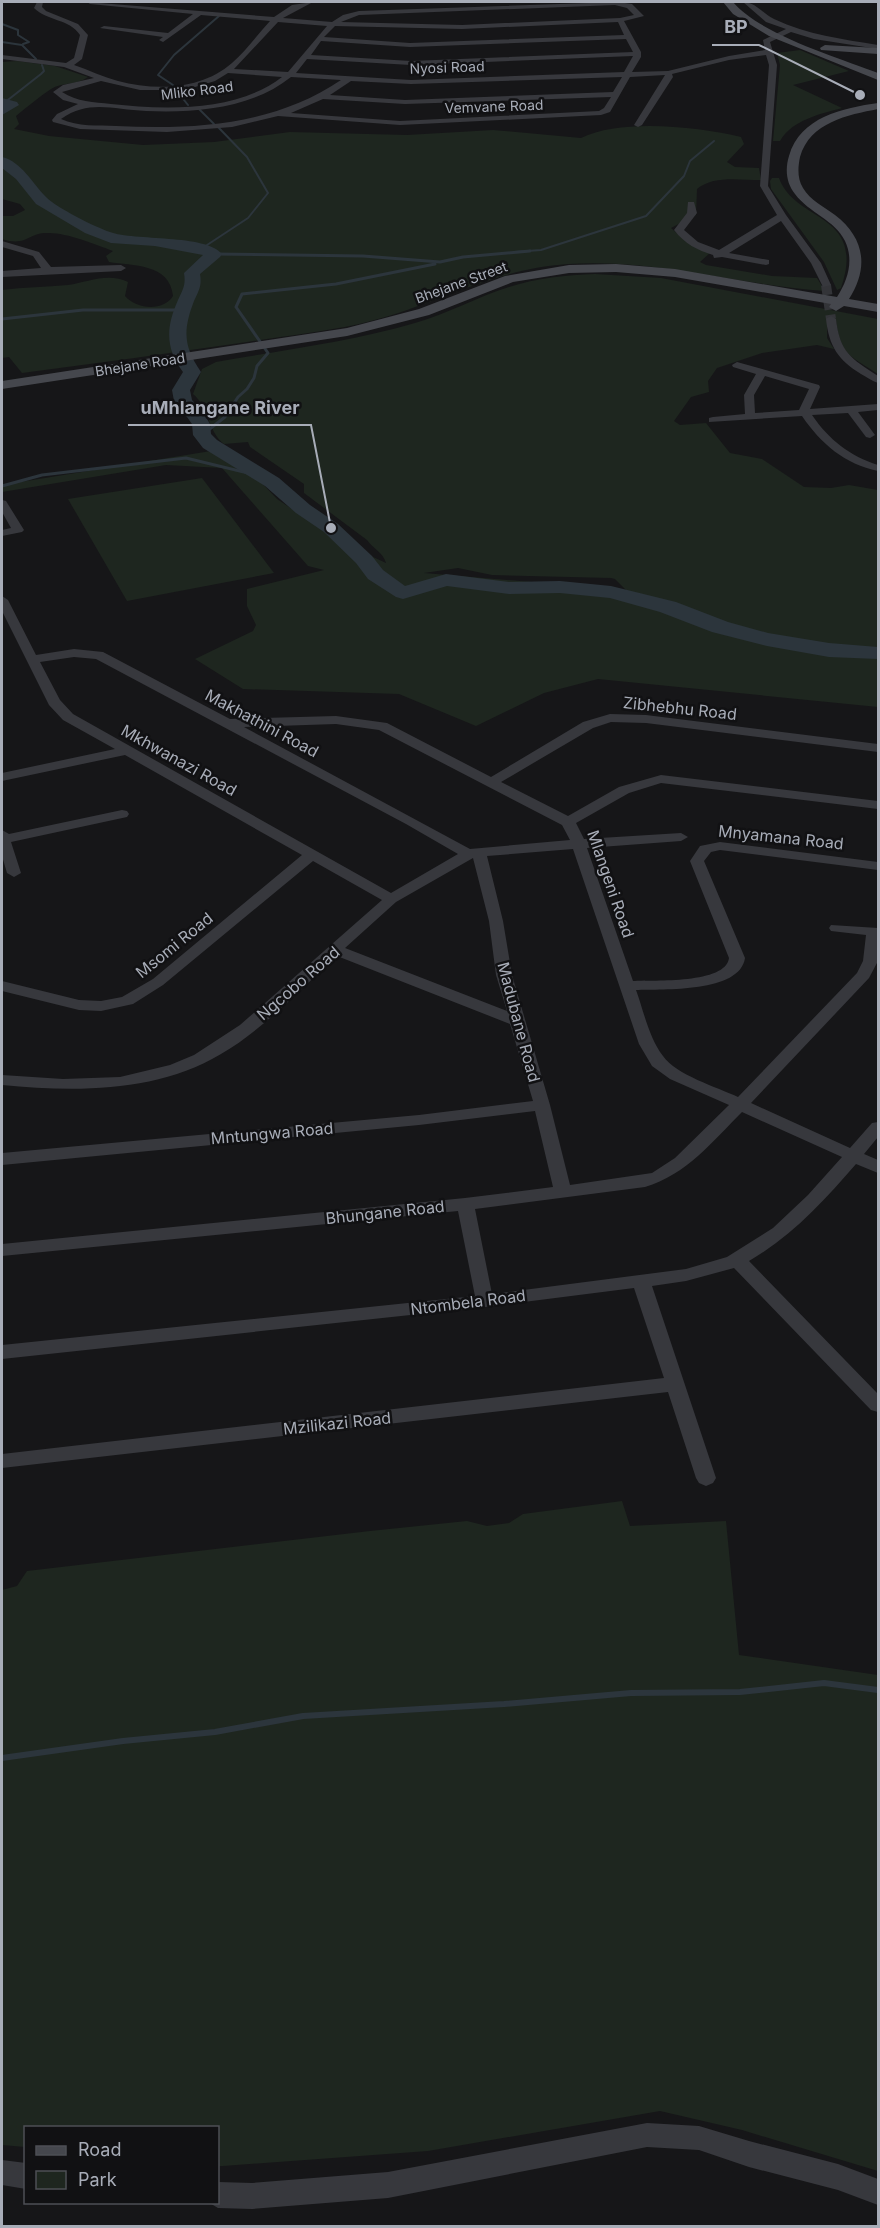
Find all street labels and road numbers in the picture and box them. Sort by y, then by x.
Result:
street label: Nyosi Road [409,57,485,77]
street label: Mliko Road [160,77,234,103]
street label: Vemvane Road [444,96,544,116]
street label: Bhejane Street [413,257,510,307]
street label: Bhejane Road [94,348,186,380]
street label: Makhathini Road [202,685,322,761]
street label: Zibhebhu Road [622,692,738,724]
street label: Mkhwanazi Road [118,720,240,800]
street label: Mnyamana Road [717,820,845,854]
street label: Mlangeni Road [583,828,639,940]
street label: Msomi Road [131,908,217,982]
street label: Ngcobo Road [253,942,343,1024]
street label: Madubane Road [493,960,545,1084]
street label: Mntungwa Road [210,1118,334,1148]
street label: Bhungane Road [325,1196,445,1228]
street label: Ntombela Road [409,1285,527,1319]
street label: Mzilikazi Road [282,1407,392,1439]

